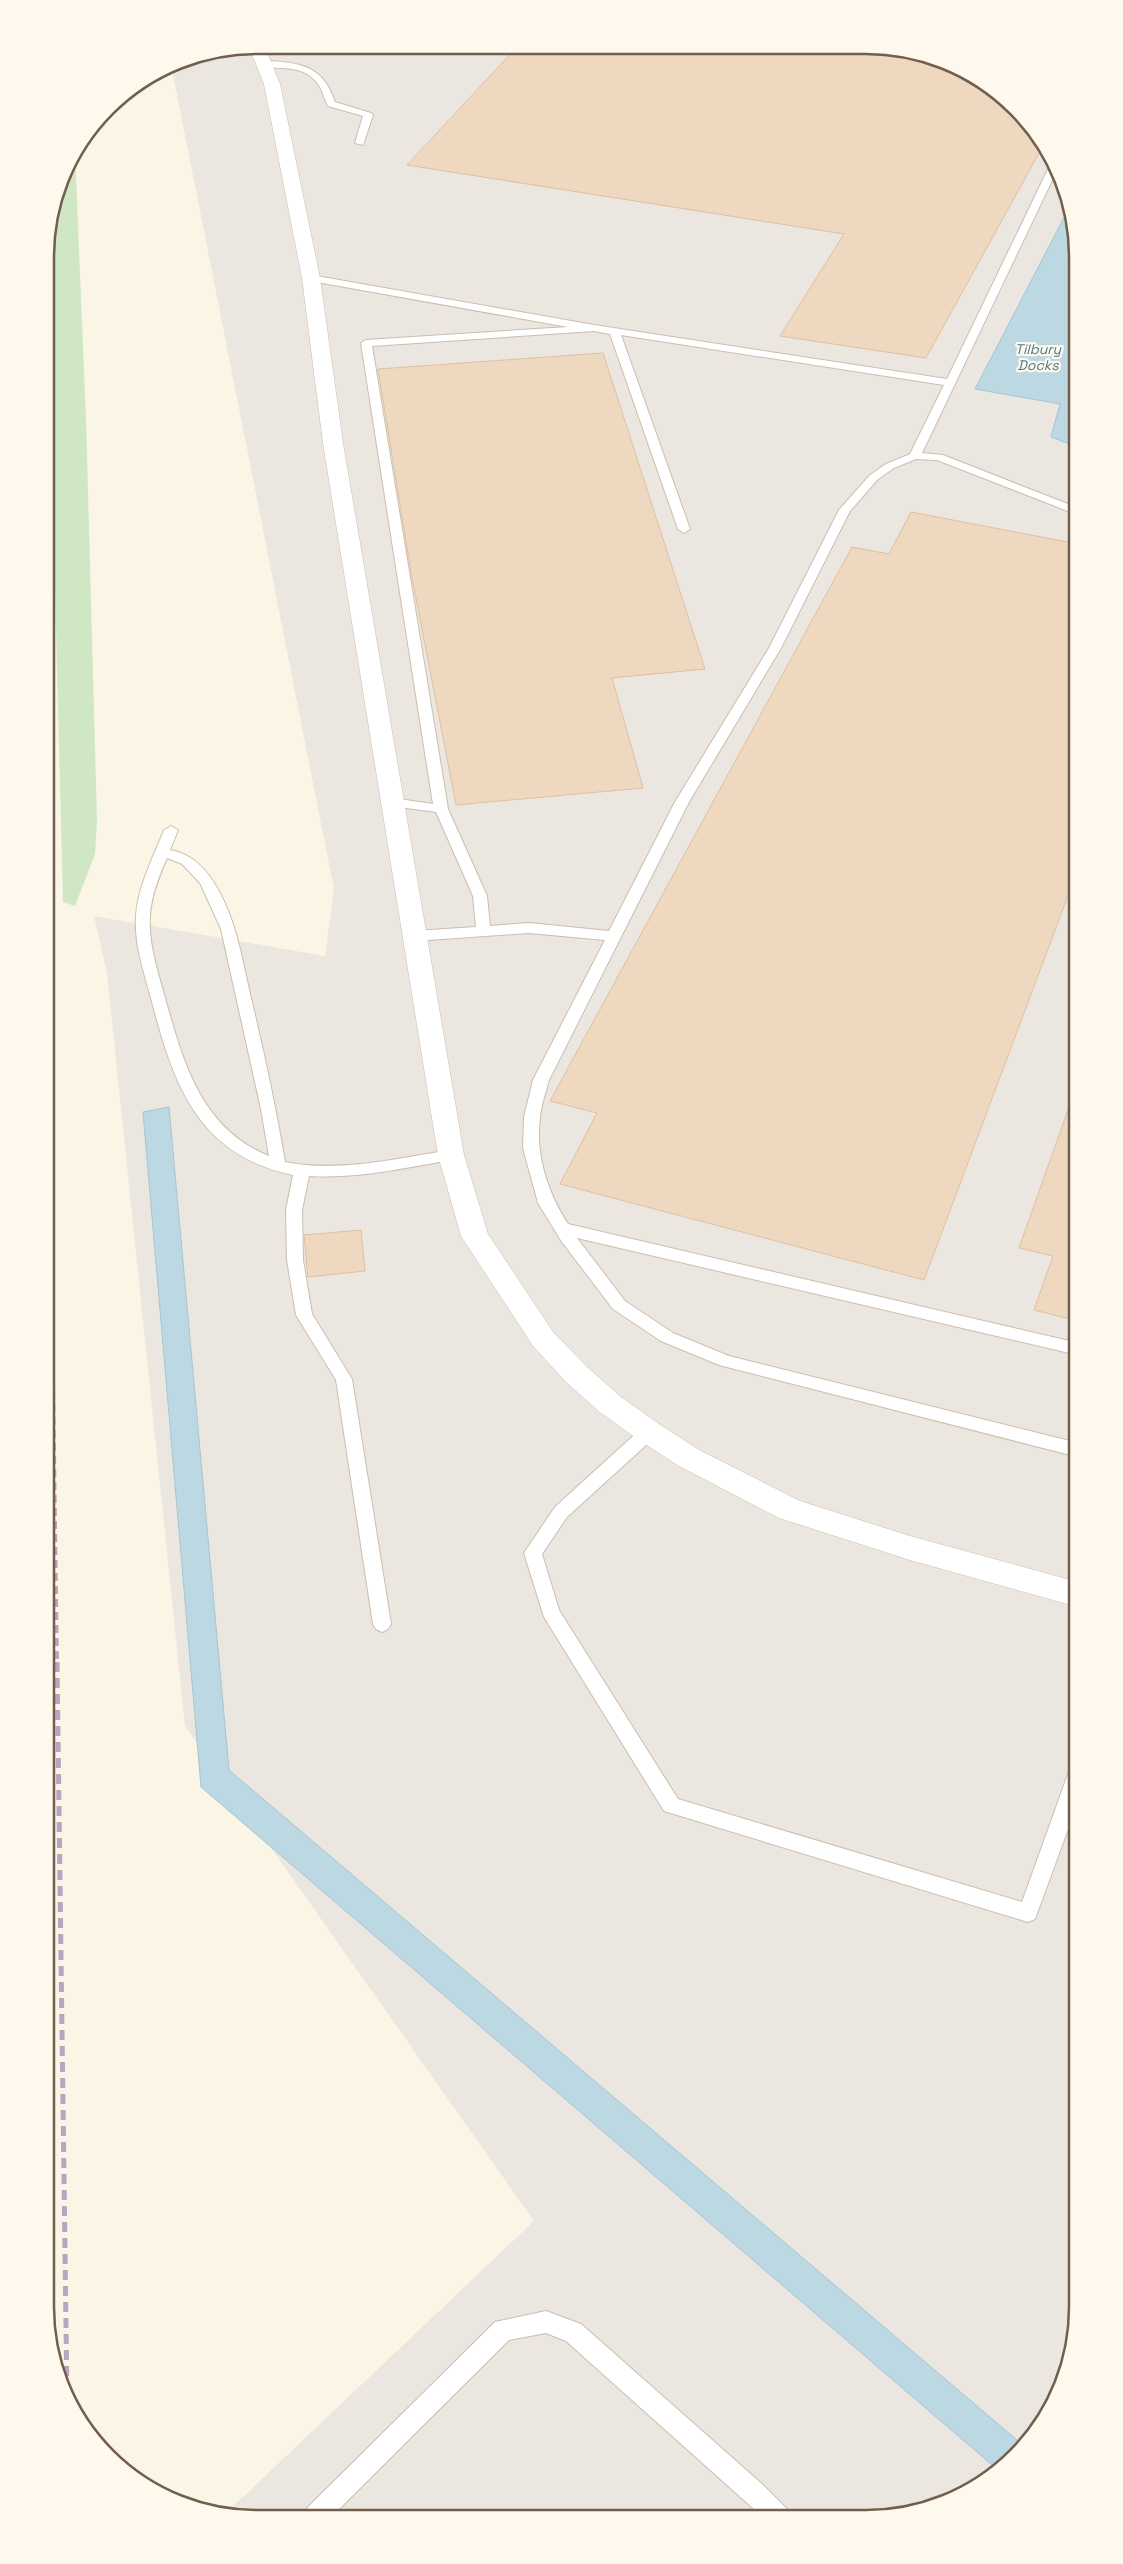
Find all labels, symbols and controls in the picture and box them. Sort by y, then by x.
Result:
water label: Tilbury Docks [1015,340,1063,374]

